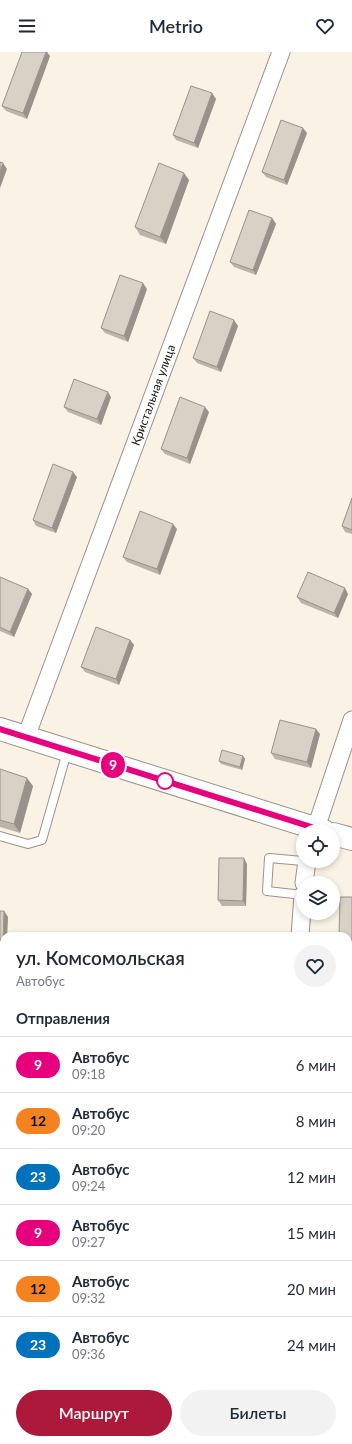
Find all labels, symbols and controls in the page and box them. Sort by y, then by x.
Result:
icon: menu [16,15,38,37]
text: Metrio [149,15,203,37]
icon: heart [314,15,336,37]
street label: Кристальная улица [128,342,178,448]
line badge: 9 [100,752,126,778]
text: 9 [109,756,117,773]
unlabelled marker [156,772,174,790]
map controls [296,824,340,920]
button: locate [296,824,340,868]
button: layers [296,876,340,920]
button: heart [294,945,336,987]
text: ул. Комсомольская [16,946,185,969]
text: Автобус [16,973,65,989]
text: Отправления [16,1009,110,1027]
text: Автобус [72,1048,129,1066]
text: 9 [34,1056,42,1073]
text: 6 мин [296,1056,336,1074]
text: 09:18 [72,1066,105,1082]
text: Автобус [72,1104,129,1122]
text: 12 [30,1112,46,1129]
text: 8 мин [296,1112,336,1130]
text: 09:20 [72,1122,105,1138]
text: Автобус [72,1160,129,1178]
text: 23 [30,1168,46,1185]
text: 12 мин [287,1168,336,1186]
text: 09:24 [72,1178,105,1194]
text: Автобус [72,1216,129,1234]
text: 9 [34,1224,42,1241]
text: 15 мин [287,1224,336,1242]
text: 09:27 [72,1234,105,1250]
text: Автобус [72,1272,129,1290]
text: 12 [30,1280,46,1297]
text: 20 мин [287,1280,336,1298]
text: 09:32 [72,1290,105,1306]
text: Автобус [72,1328,129,1346]
text: 23 [30,1336,46,1353]
text: 24 мин [287,1336,336,1354]
text: 09:36 [72,1346,105,1362]
button: Маршрут [16,1390,172,1436]
button: Билеты [180,1390,336,1436]

